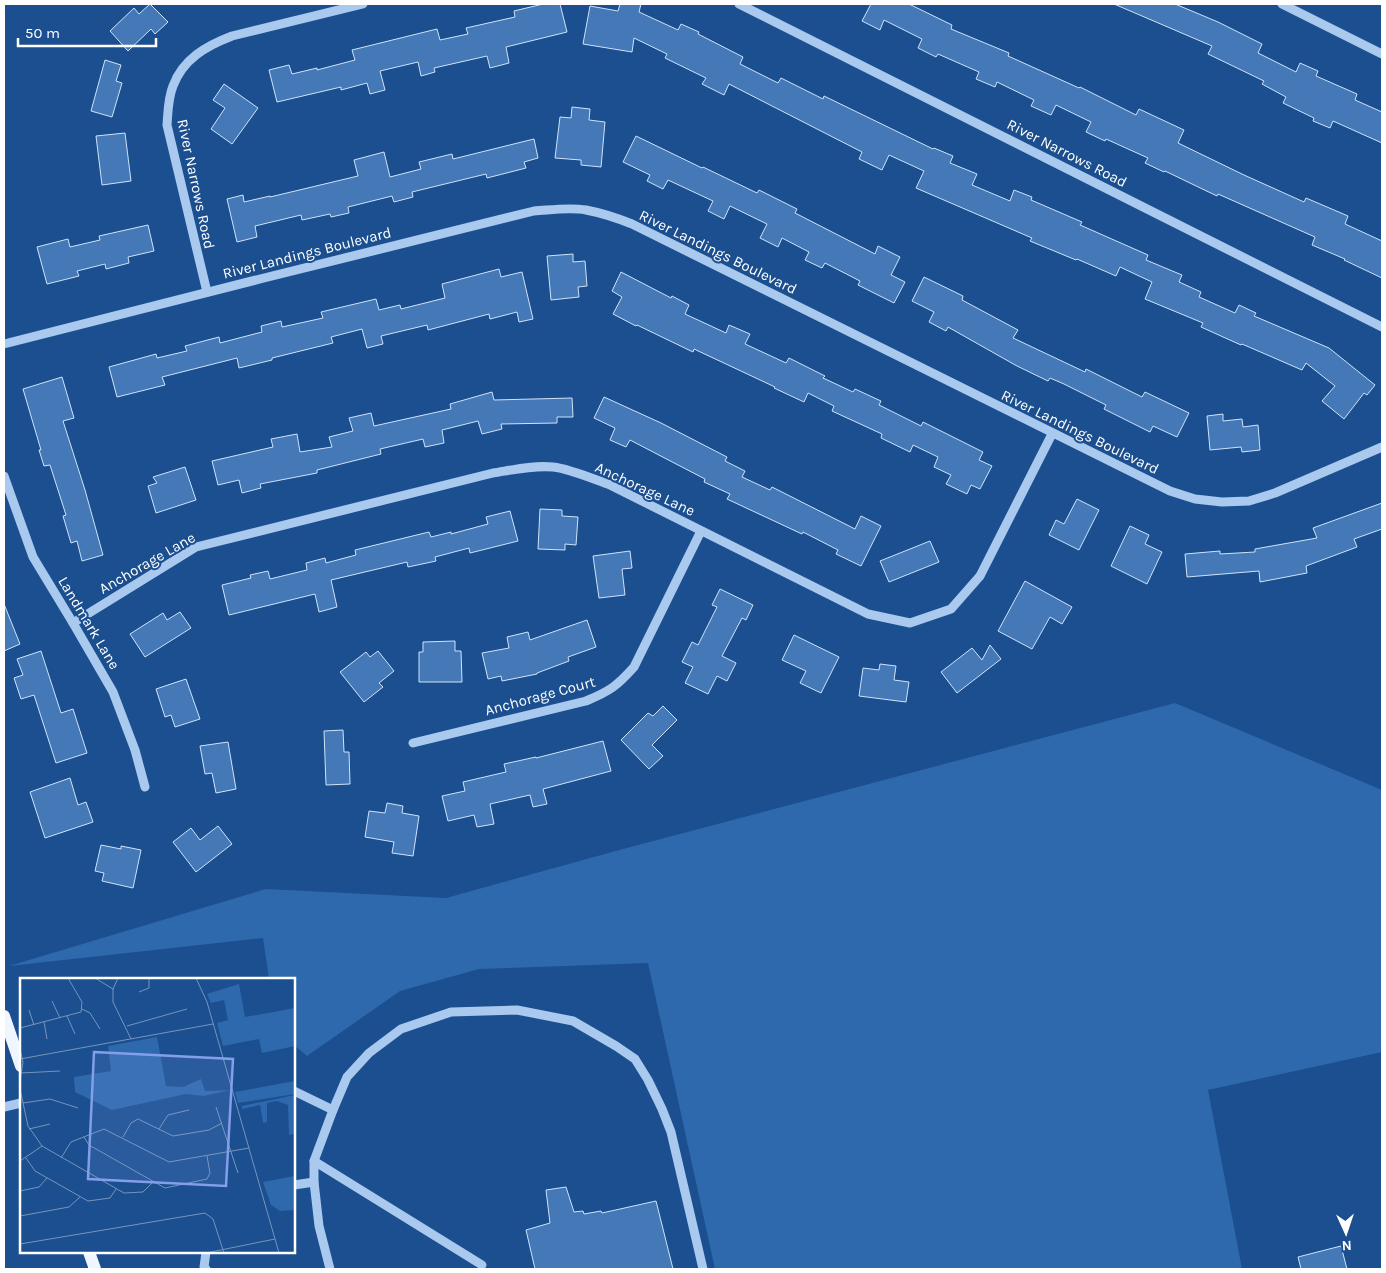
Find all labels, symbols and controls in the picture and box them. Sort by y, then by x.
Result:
scale bar [18,15,155,47]
text: 50 m [25,24,60,42]
street label: River Narrows Road [1004,115,1130,191]
street label: River Narrows Road [173,117,219,251]
street label: River Landings Boulevard [636,206,800,298]
street label: River Landings Boulevard [221,223,393,283]
street label: River Landings Boulevard [998,386,1162,478]
street label: Anchorage Lane [592,458,698,520]
street label: Anchorage Lane [96,528,198,598]
street label: Landmark Lane [54,573,124,673]
street label: Anchorage Court [483,673,598,719]
inset map [20,978,295,1253]
north arrow [1321,1208,1371,1258]
text: N [1341,1237,1352,1254]

